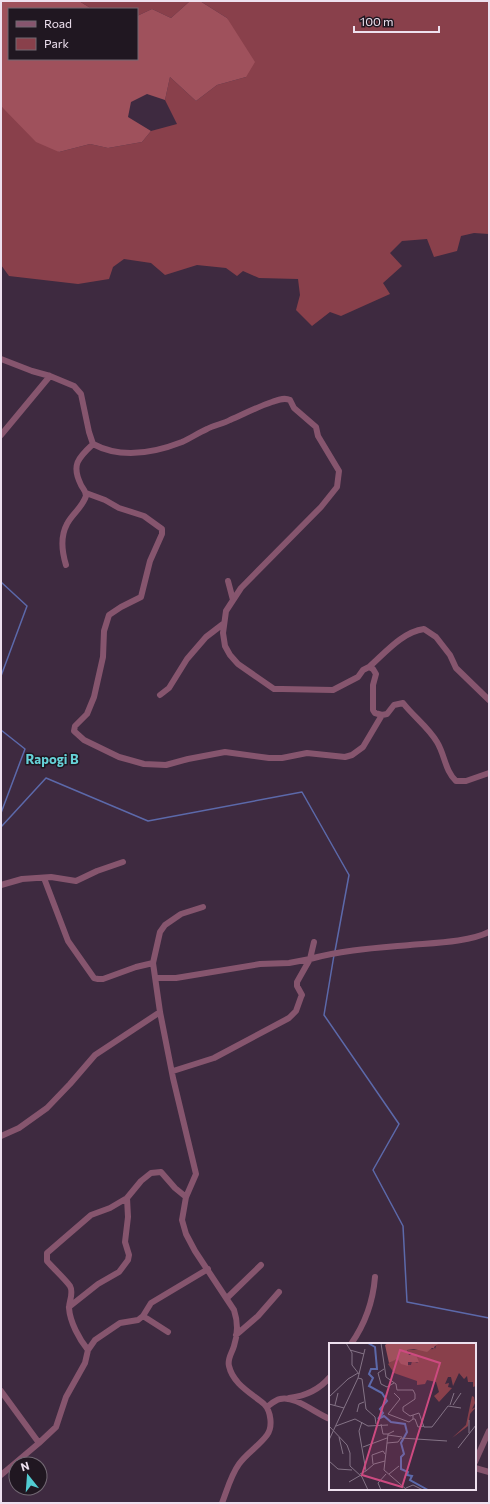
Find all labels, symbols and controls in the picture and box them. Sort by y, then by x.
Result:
legend [8,8,138,60]
scale bar [354,8,439,34]
text: 100 m [360,14,394,28]
text: Road [44,16,72,30]
text: Park [44,36,70,50]
district label: Rapogi B [25,751,79,767]
inset map [329,1343,476,1490]
north arrow [8,1456,48,1496]
text: N [19,1459,31,1473]

